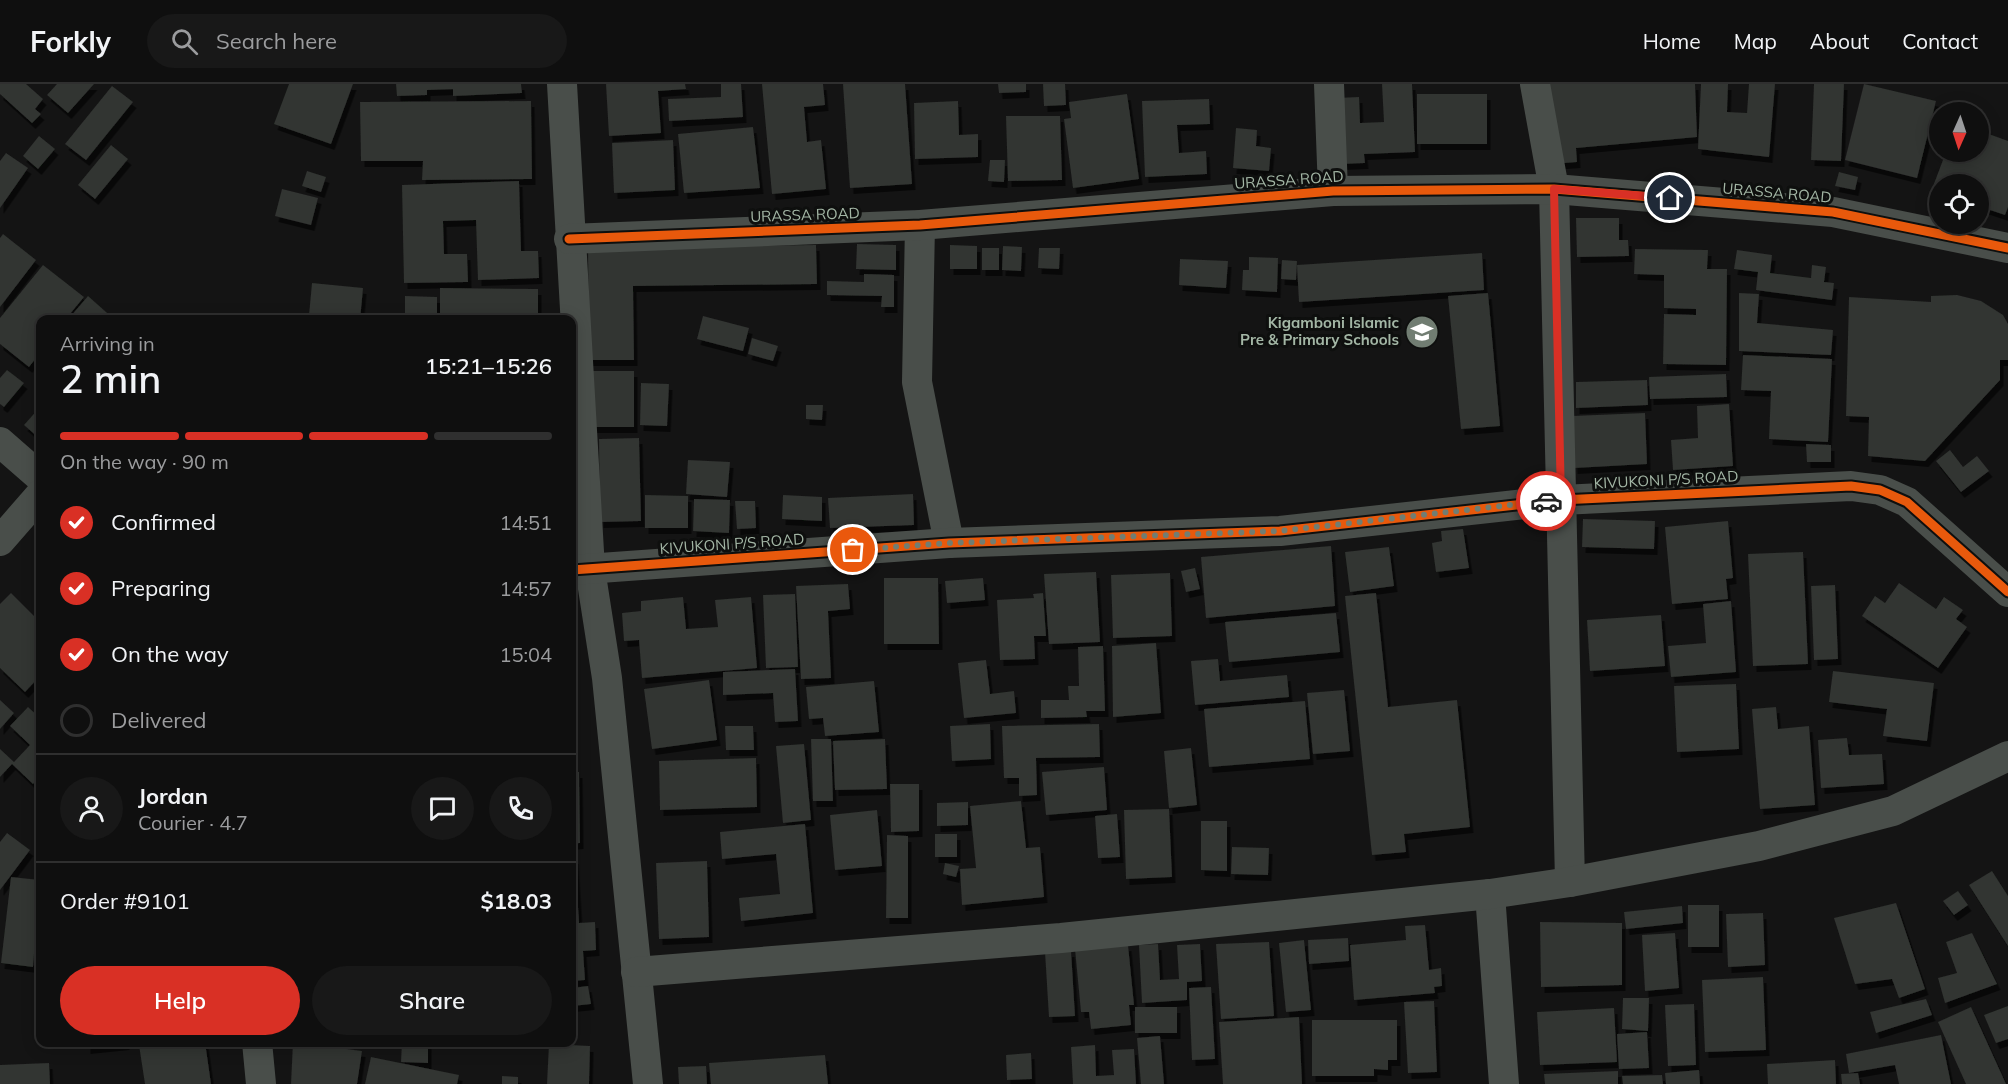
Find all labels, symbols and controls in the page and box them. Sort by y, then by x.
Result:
search box [147,14,567,68]
text: Forkly [30,24,111,59]
icon: search [168,25,201,58]
text: Search here [216,27,337,55]
text: Home [1643,28,1701,54]
text: Map [1734,28,1777,54]
text: About [1810,28,1869,54]
text: Contact [1902,28,1978,54]
north arrow [1929,102,1989,162]
map controls [1929,102,1989,234]
street label: URASSA ROAD [1234,166,1344,193]
pin [1644,172,1695,223]
button: locate [1929,174,1989,234]
street label: URASSA ROAD [1722,178,1832,207]
icon: home [1653,181,1686,214]
street label: URASSA ROAD [750,203,860,226]
place label: Kigamboni Islamic Pre & Primary Schools [1240,313,1399,349]
school or university icon: Kigamboni Islamic Pre & Primary Schools [1404,314,1440,350]
text: Arriving in [60,331,155,356]
text: 15:21–15:26 [425,352,552,380]
text: 2 min [60,354,161,403]
text: On the way · 90 m [60,449,229,474]
street label: KIVUKONI P/S ROAD [1593,466,1739,493]
courier [1516,471,1576,531]
icon: car [1530,485,1563,518]
icon: check [60,506,93,539]
text: Confirmed [111,508,216,536]
text: 14:51 [499,510,552,535]
pin [827,524,878,575]
street label: KIVUKONI P/S ROAD [659,529,805,558]
icon: bag [836,533,869,566]
icon: check [60,572,93,605]
text: Preparing [111,574,211,602]
text: 14:57 [499,576,552,601]
icon: check [60,638,93,671]
text: On the way [111,640,229,668]
text: 15:04 [499,642,552,667]
text: Delivered [111,706,206,734]
button: person [60,777,123,840]
button: chat [411,777,474,840]
button: phone [489,777,552,840]
text: Jordan [138,782,208,810]
text: Courier · 4.7 [138,810,248,835]
text: Order #9101 [60,887,190,915]
text: $18.03 [481,887,552,915]
button: Help [60,966,300,1035]
button: Share [312,966,552,1035]

